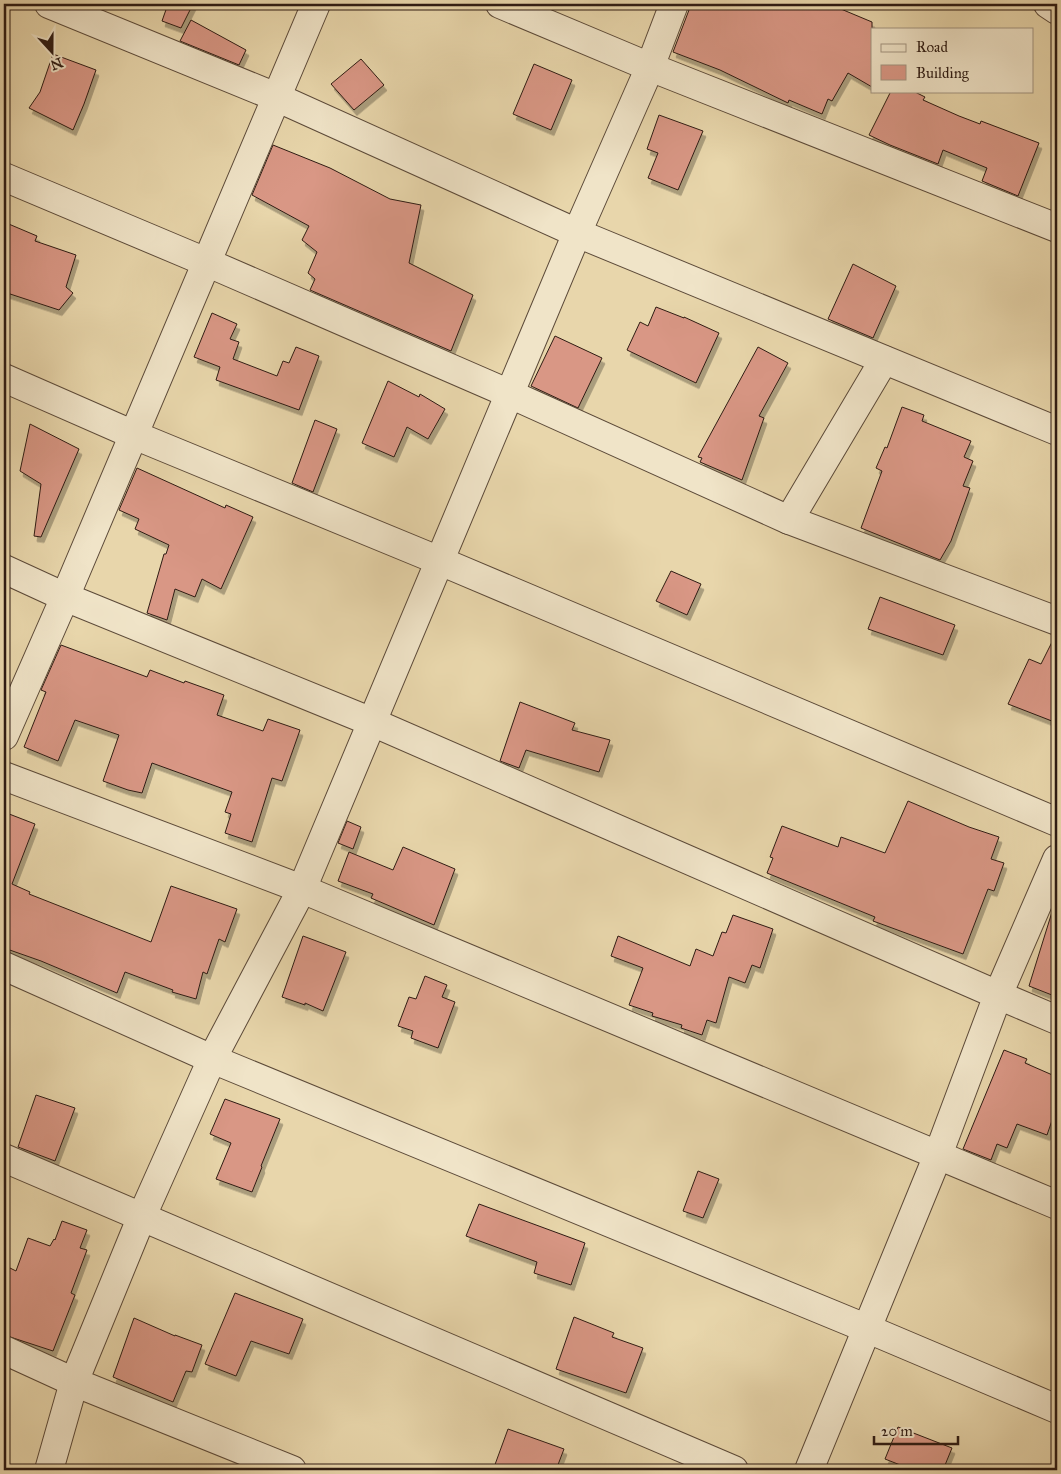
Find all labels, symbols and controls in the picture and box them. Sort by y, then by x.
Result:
north arrow [28,28,78,78]
legend [871,28,1034,92]
text: Road [916,38,948,56]
text: N [48,54,65,74]
text: Building [916,64,970,82]
scale bar [874,1414,957,1446]
text: 20 m [881,1422,913,1440]

